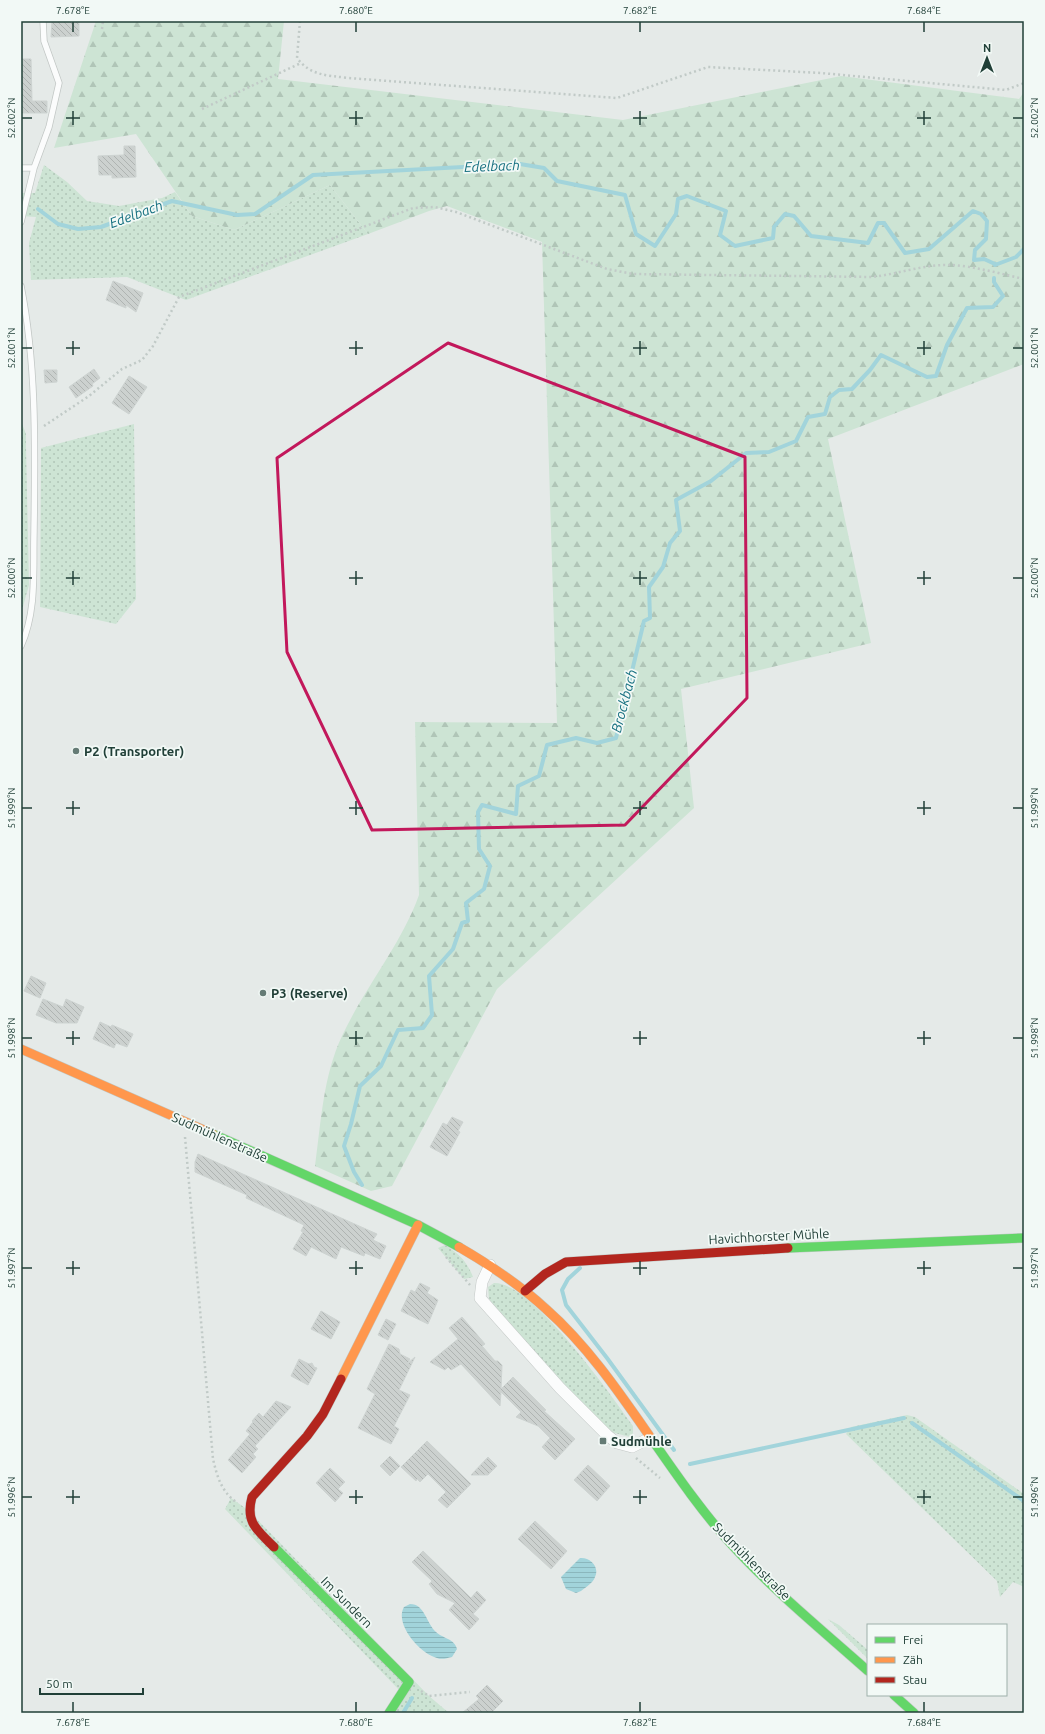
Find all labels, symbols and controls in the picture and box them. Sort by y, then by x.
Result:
text: 7.678°E [56,5,90,16]
text: 7.680°E [339,5,373,16]
text: 7.682°E [623,5,657,16]
text: 7.684°E [907,5,941,16]
north arrow [967,38,1007,78]
text: N [983,42,991,54]
text: 52.002°N [6,97,17,139]
text: 52.002°N [1029,97,1040,139]
water label: Edelbach [464,157,520,175]
water label: Edelbach [107,197,165,231]
text: 52.001°N [6,327,17,369]
text: 52.001°N [1029,327,1040,369]
text: 52.000°N [6,557,17,599]
text: 52.000°N [1029,557,1040,599]
water label: Brockbach [608,668,640,734]
place label: P2 (Transporter) [84,744,184,759]
marker: P2 (Transporter) [71,746,81,756]
text: 51.999°N [6,787,17,829]
text: 51.999°N [1029,787,1040,829]
place label: P3 (Reserve) [271,986,348,1001]
marker: P3 (Reserve) [258,988,268,998]
text: 51.998°N [6,1017,17,1059]
text: 51.998°N [1029,1017,1040,1059]
street label: Sudmühlenstraße [170,1110,270,1164]
street label: Havichhorster Mühle [708,1226,830,1246]
text: 51.997°N [6,1247,17,1289]
text: 51.997°N [1029,1247,1040,1289]
place label: Sudmühle [611,1434,672,1448]
marker: Sudmühle [598,1436,608,1446]
text: 51.996°N [6,1476,17,1518]
text: 51.996°N [1029,1476,1040,1518]
street label: Sudmühlenstraße [711,1520,793,1602]
street label: Im Sundern [319,1574,375,1630]
legend [867,1624,1007,1696]
text: Frei [903,1633,923,1646]
text: Zäh [903,1653,923,1666]
scale bar [40,1670,143,1696]
text: Stau [903,1673,927,1686]
text: 50 m [46,1677,73,1690]
text: 7.678°E [56,1717,90,1728]
text: 7.680°E [339,1717,373,1728]
text: 7.682°E [623,1717,657,1728]
text: 7.684°E [907,1717,941,1728]

